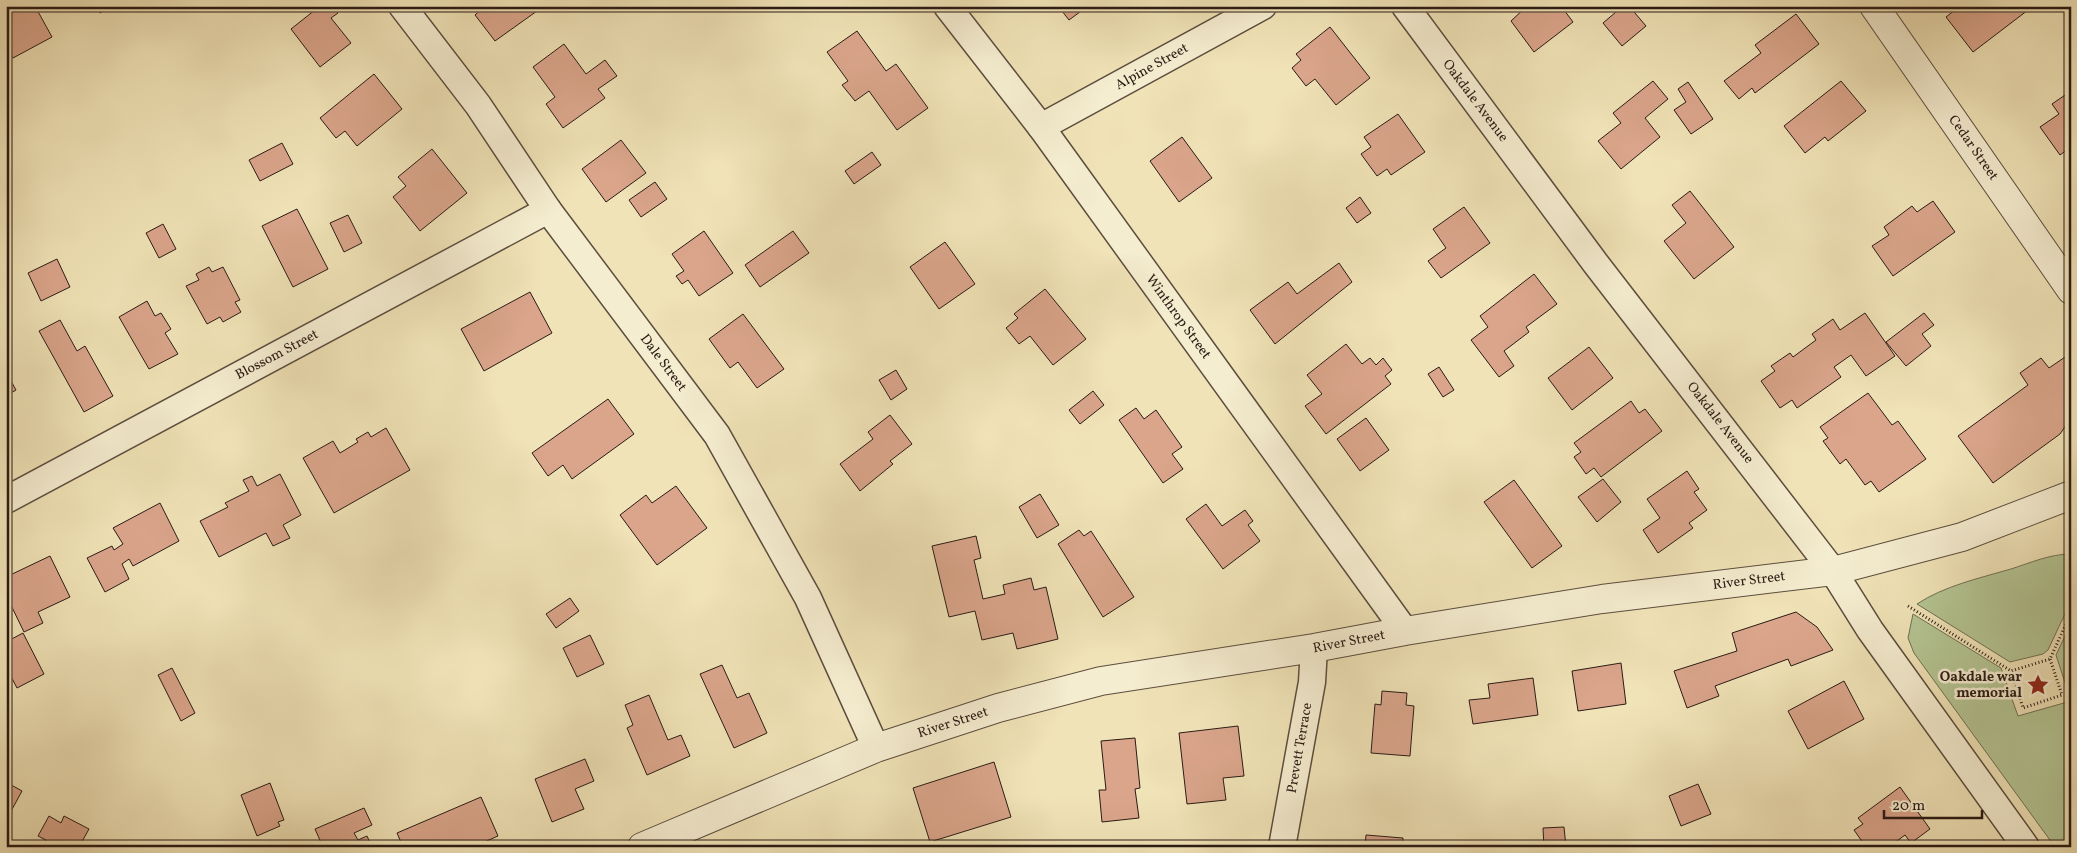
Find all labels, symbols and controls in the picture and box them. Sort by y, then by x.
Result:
street label: Alpine Street [1112,39,1192,95]
street label: Oakdale Avenue [1438,56,1513,146]
street label: Cedar Street [1943,111,2003,185]
street label: Winthrop Street [1141,271,1215,363]
street label: Blossom Street [232,325,322,385]
street label: Dale Street [635,330,691,396]
street label: Oakdale Avenue [1682,378,1758,468]
street label: River Street [1712,567,1786,595]
street label: River Street [1311,626,1387,658]
place label: Oakdale war memorial [1940,668,2022,703]
place icon: Oakdale war memorial [2025,672,2051,698]
street label: Prevett Terrace [1283,701,1317,795]
street label: River Street [915,703,991,743]
scale bar [1884,788,1982,820]
text: 20 m [1892,796,1925,817]

